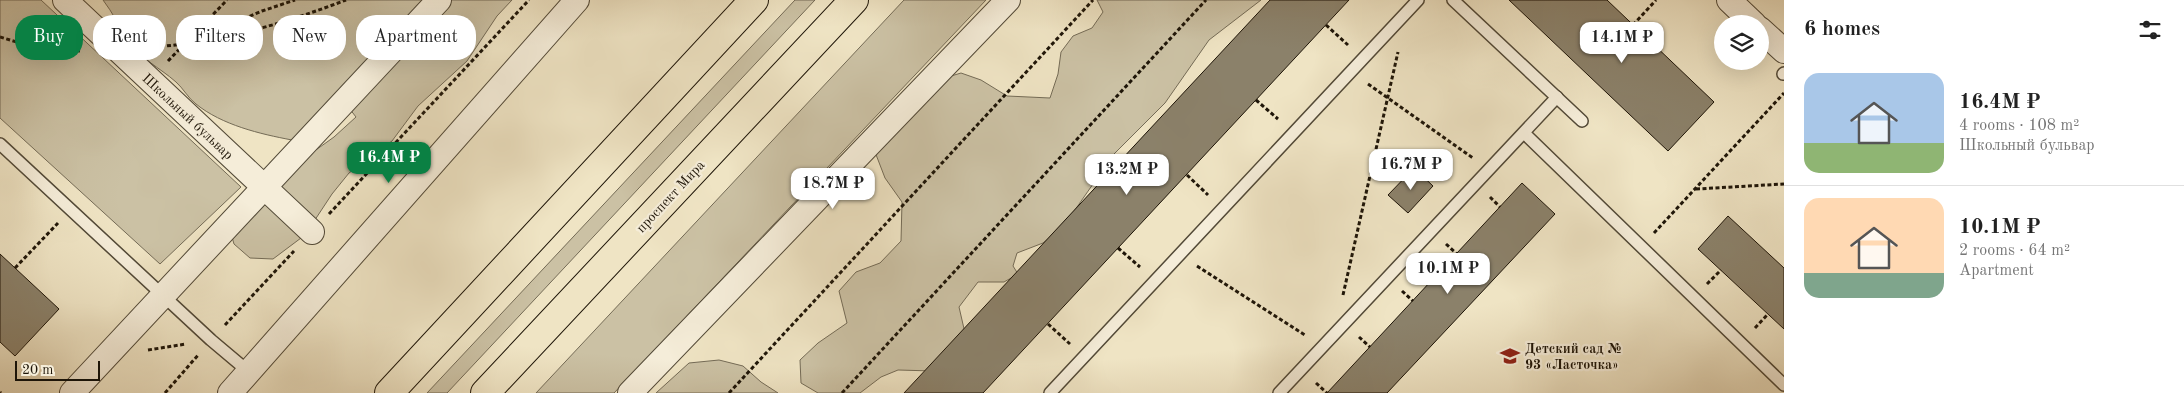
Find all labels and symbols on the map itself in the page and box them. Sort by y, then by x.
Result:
pin: 14.1M ₽ [1576,22,1668,64]
street label: Школьный бульвар [139,71,235,162]
pin: 16.4M ₽ [343,142,435,184]
pin: 16.7M ₽ [1365,148,1457,191]
pin: 13.2M ₽ [1081,154,1173,196]
street label: проспект Мира [634,158,708,235]
pin: 18.7M ₽ [787,168,879,210]
pin: 10.1M ₽ [1402,252,1494,295]
place label: Детский сад № 93 «Ласточка» [1525,342,1622,372]
school or university icon: Детский сад № 93 «Ласточка» [1499,345,1521,367]
scale bar [15,358,100,381]

